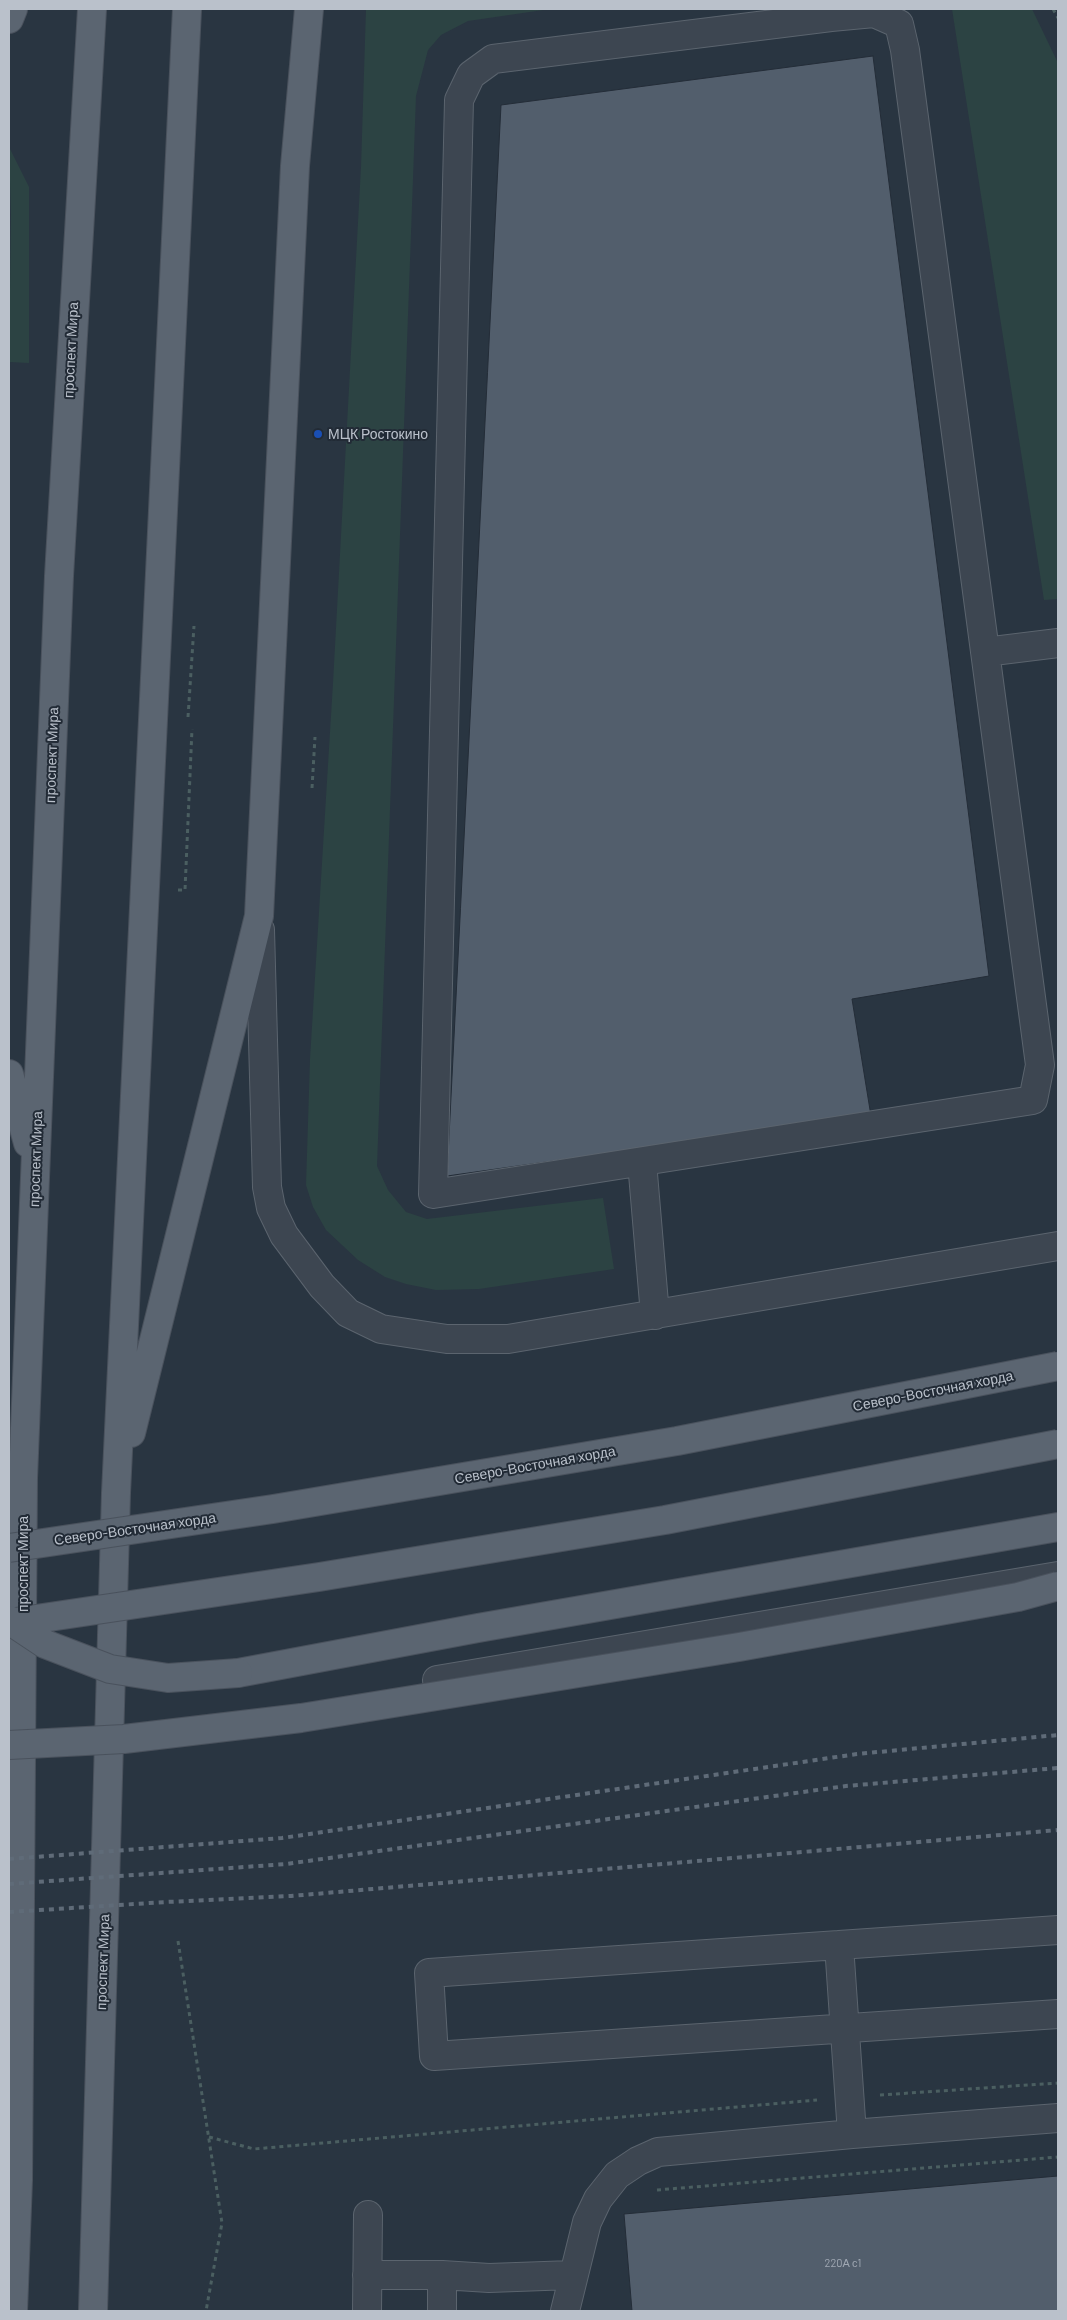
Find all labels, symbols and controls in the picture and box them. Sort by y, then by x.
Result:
street label: проспект Мира [60,302,82,398]
place label: МЦК Ростокино [328,426,428,442]
marker: МЦК Ростокино [312,428,324,440]
street label: проспект Мира [42,707,62,803]
street label: проспект Мира [26,1111,46,1207]
street label: Северо-Восточная хорда [851,1367,1015,1415]
street label: Северо-Восточная хорда [453,1443,617,1487]
street label: Северо-Восточная хорда [53,1509,217,1549]
street label: проспект Мира [15,1516,31,1612]
street label: проспект Мира [93,1914,113,2010]
house number: 220А с1 [825,2256,861,2270]

